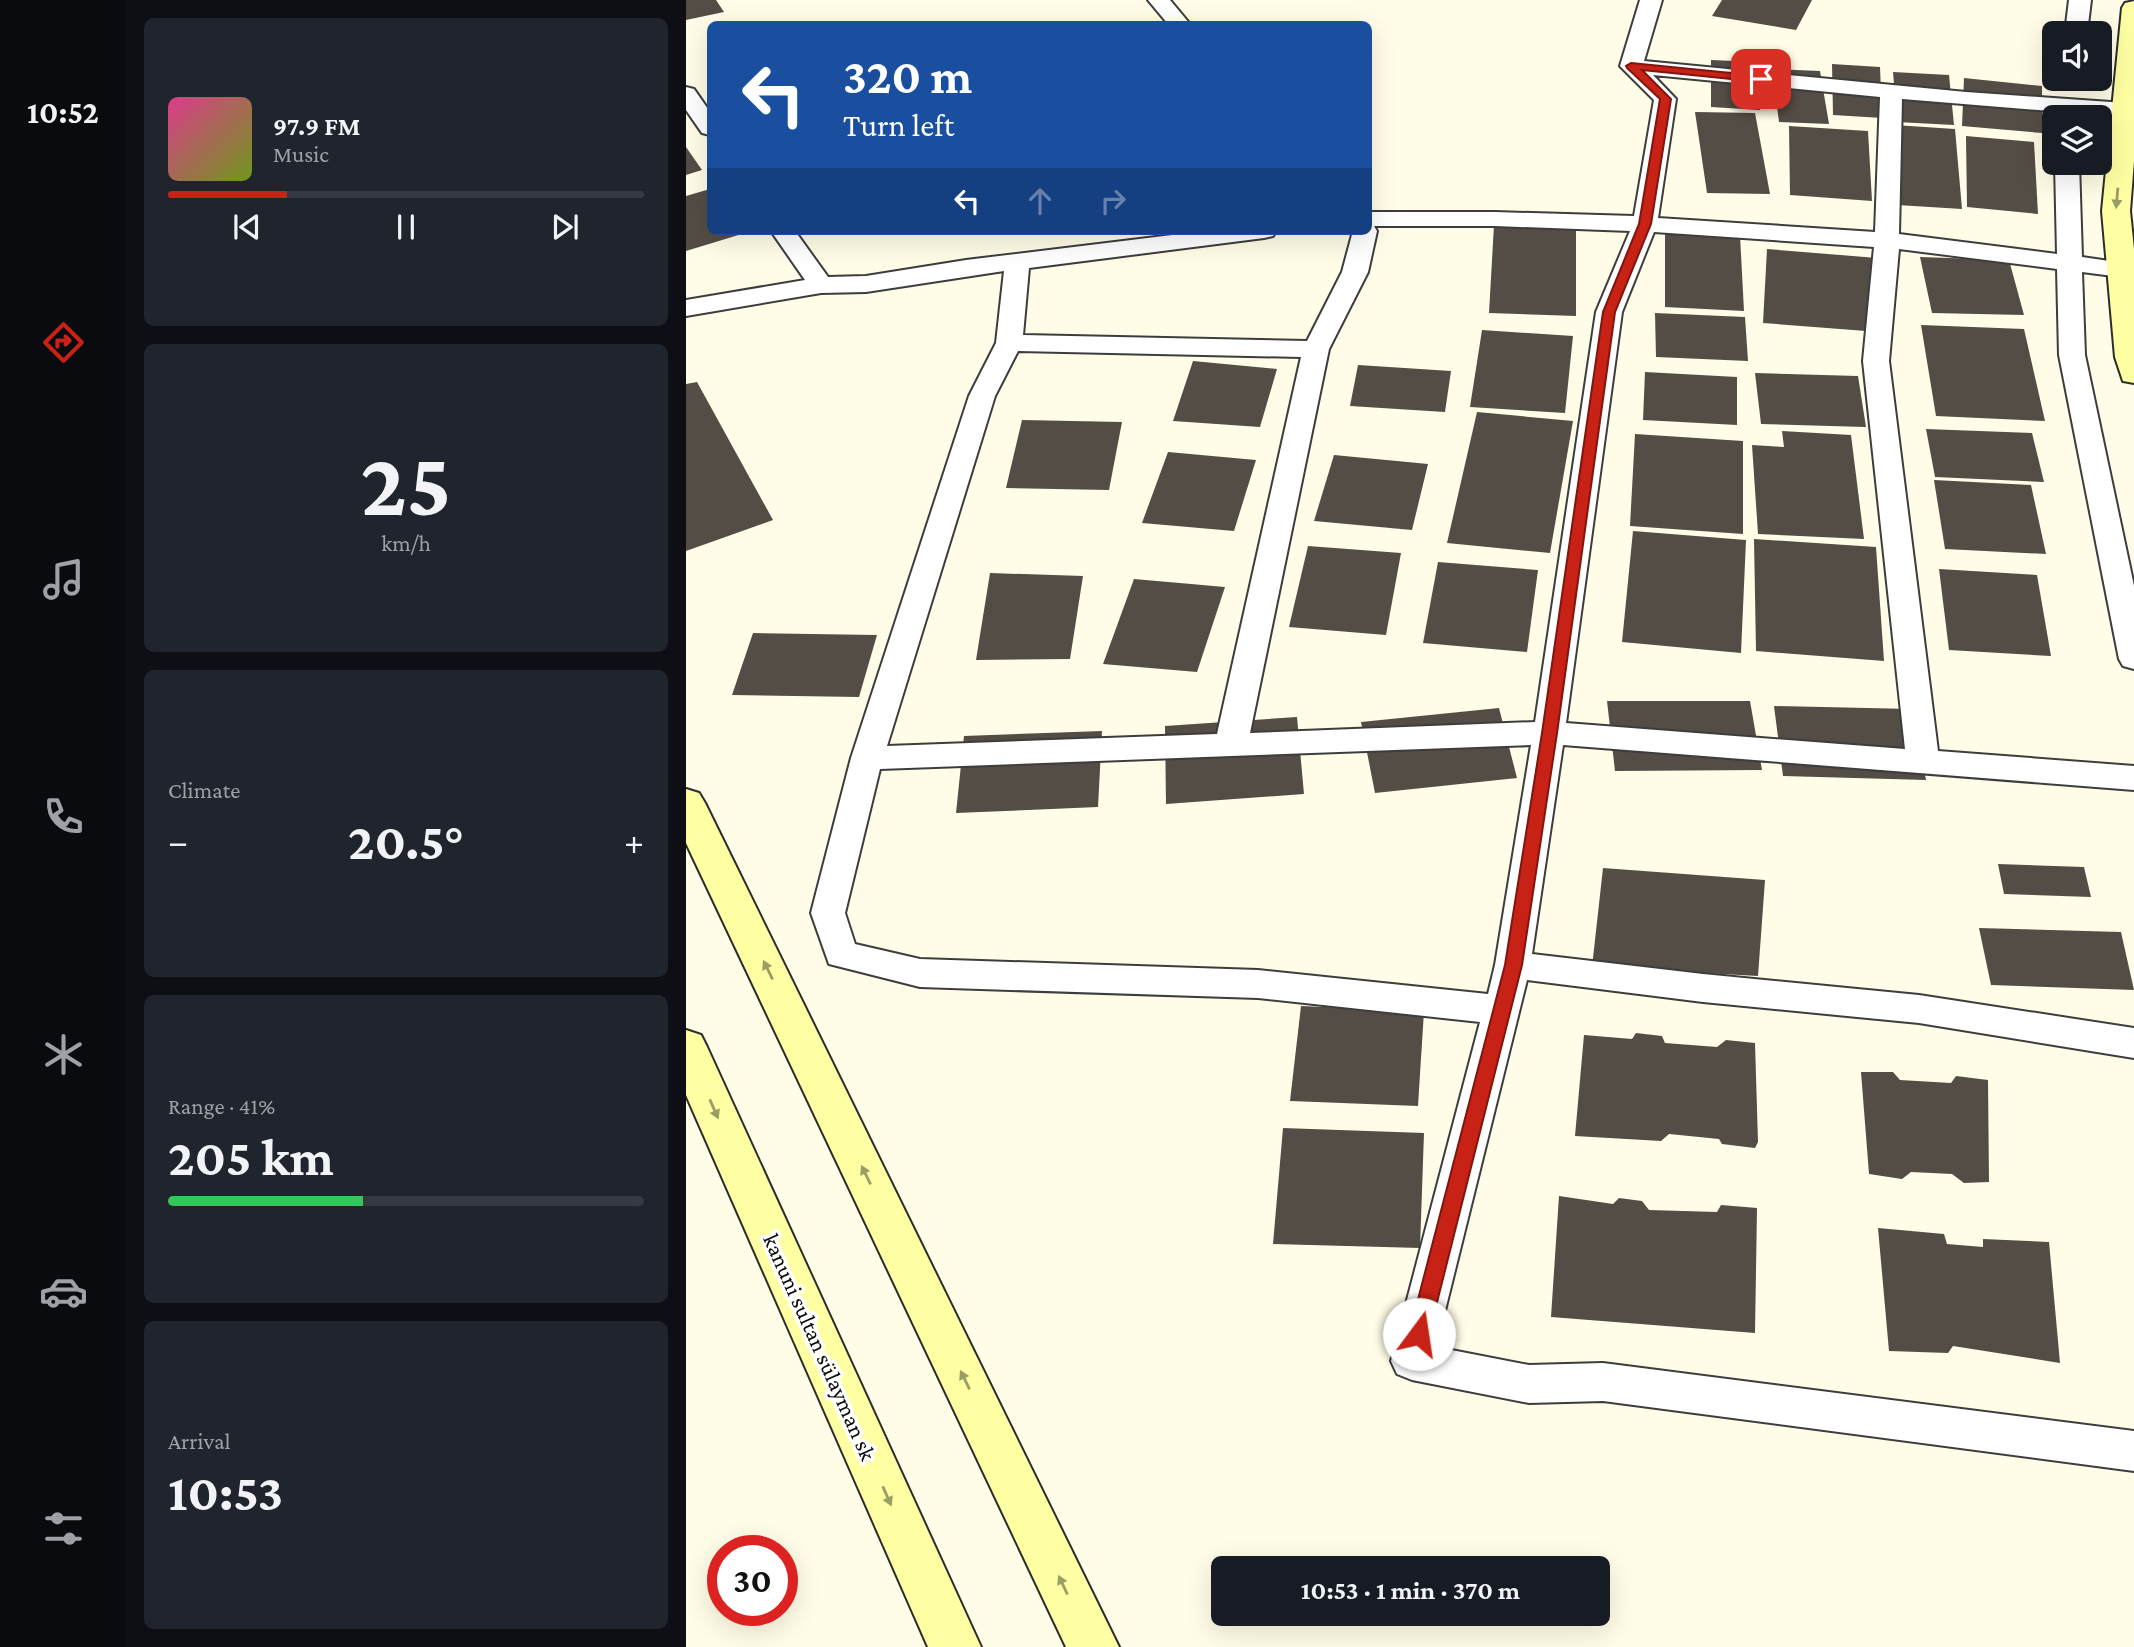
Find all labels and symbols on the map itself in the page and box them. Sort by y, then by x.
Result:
pin [1731,49,1791,109]
one-way arrow [2111,187,2122,209]
one-way arrow [762,960,773,980]
one-way arrow [709,1099,720,1120]
one-way arrow [861,1165,872,1185]
street label: kanuni sultan sülayman sk [758,1230,882,1464]
position arrow [1382,1297,1456,1371]
one-way arrow [959,1370,971,1390]
one-way arrow [881,1486,893,1506]
speed limit sign: 30 [707,1535,798,1626]
one-way arrow [1058,1575,1069,1595]

